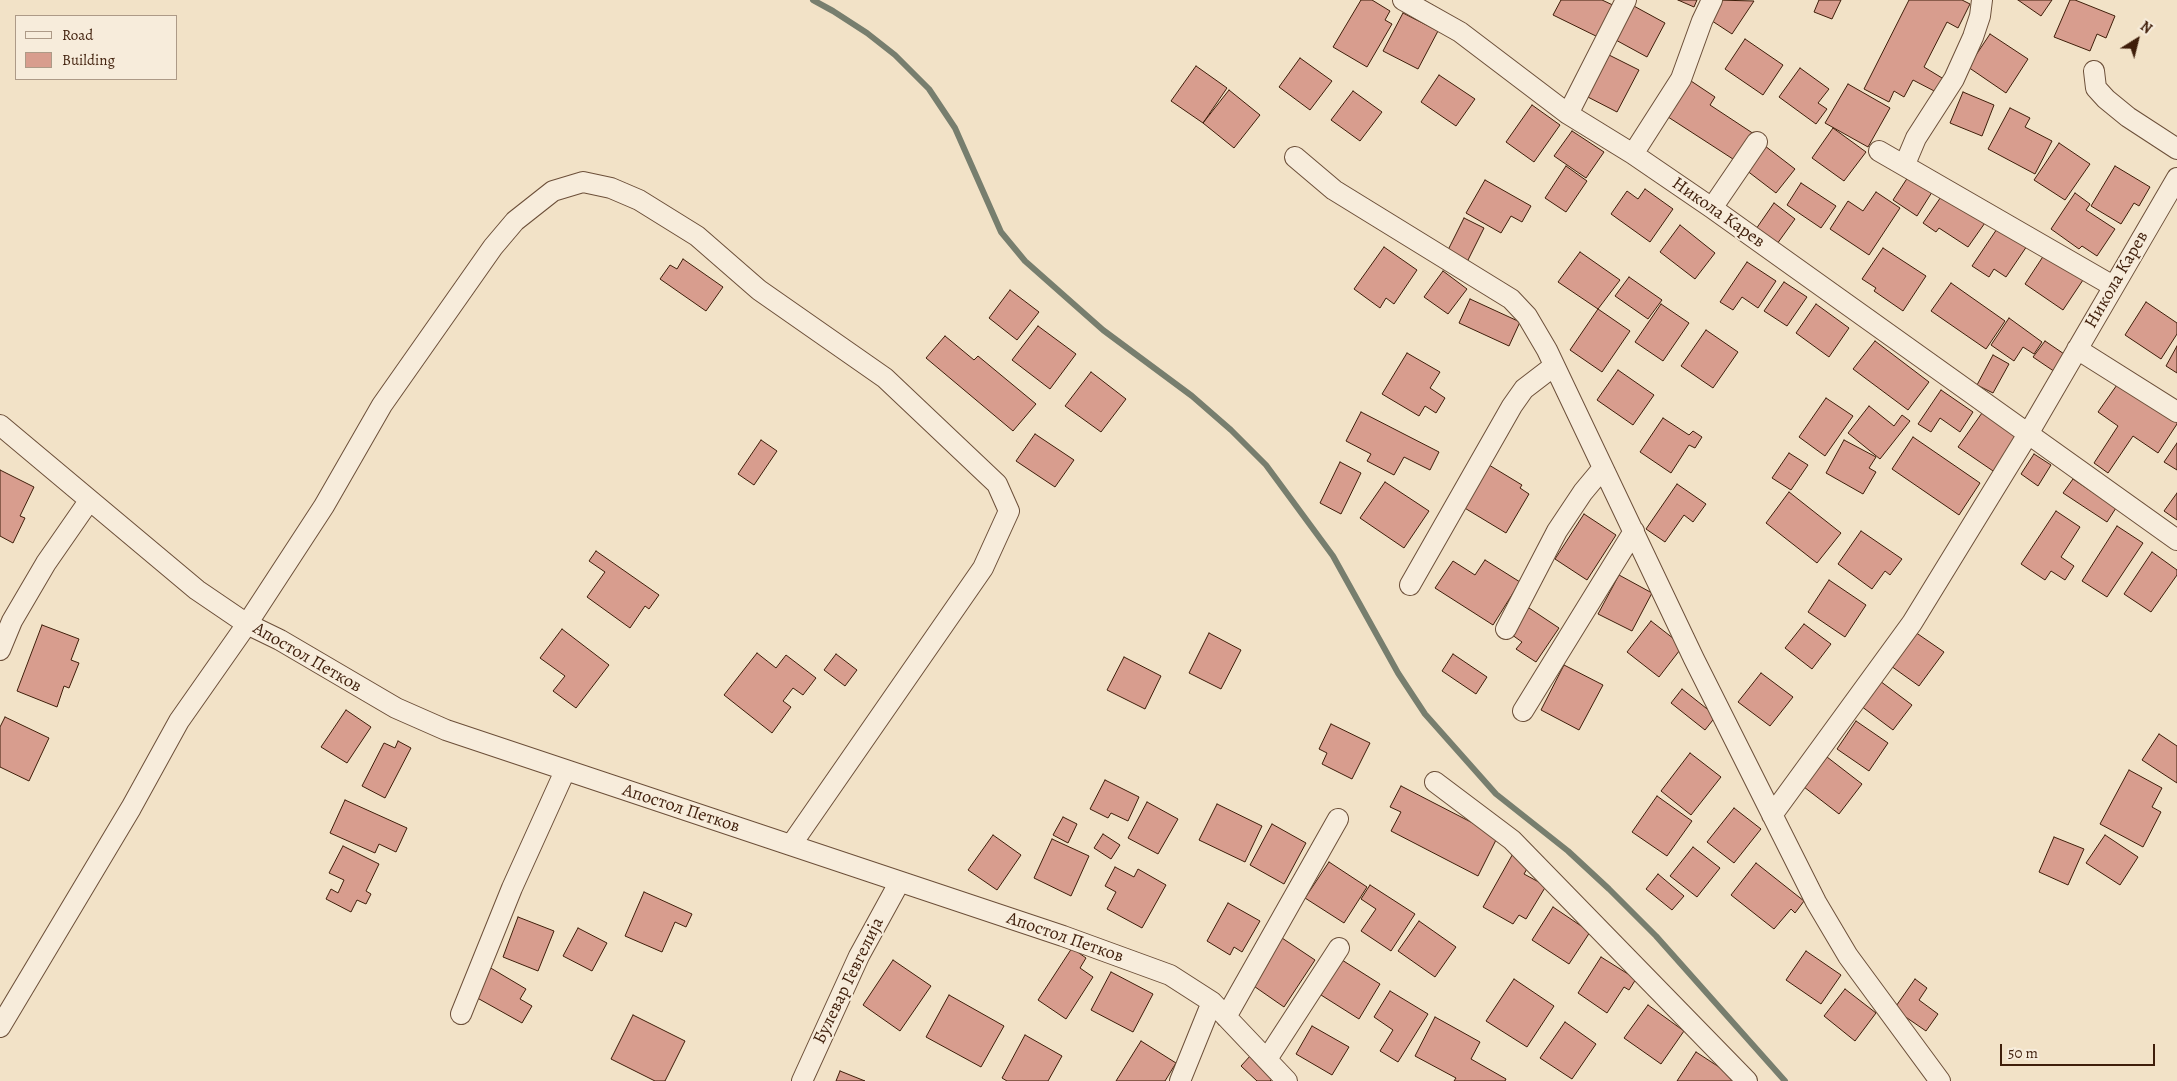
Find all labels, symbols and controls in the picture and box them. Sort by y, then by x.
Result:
legend [15,15,178,80]
north arrow [2112,15,2162,65]
text: N [2136,17,2156,38]
text: Road [62,25,93,45]
text: Building [62,50,115,70]
street label: Никола Карев [1667,173,1769,253]
street label: Никола Карев [2080,228,2154,332]
street label: Апостол Петков [249,618,365,698]
street label: Апостол Петков [620,780,742,838]
street label: Апостол Петков [1004,908,1126,968]
street label: Булевар Гевгелија [809,914,889,1048]
scale bar [2002,1034,2157,1066]
text: 50 m [2008,1043,2038,1063]

